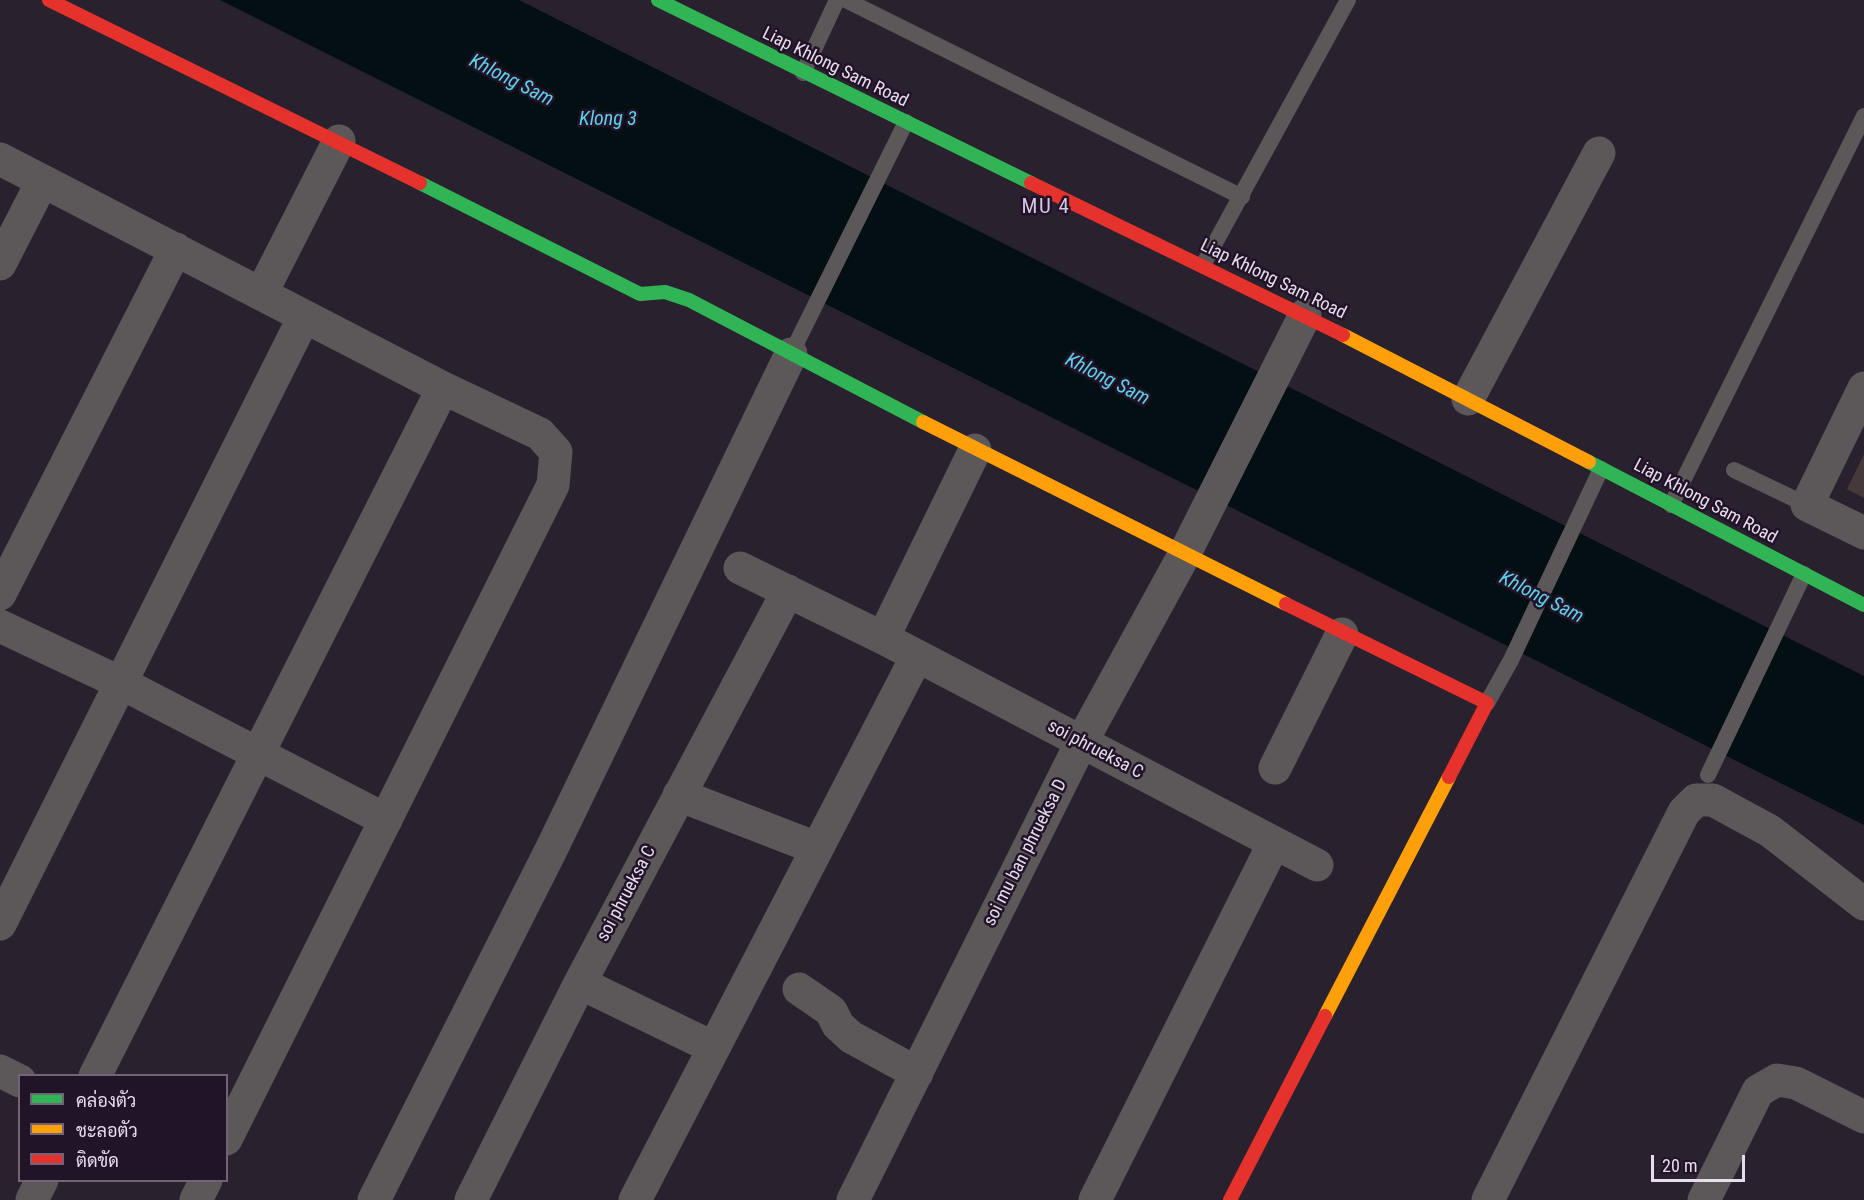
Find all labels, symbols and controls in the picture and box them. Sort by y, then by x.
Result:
street label: Liap Khlong Sam Road [759,23,911,113]
water label: Khlong Sam [465,50,557,112]
water label: Klong 3 [579,108,637,132]
district label: MU 4 [1022,195,1070,221]
street label: Liap Khlong Sam Road [1197,235,1349,325]
water label: Khlong Sam [1061,349,1153,411]
street label: Liap Khlong Sam Road [1630,455,1780,549]
water label: Khlong Sam [1495,567,1587,629]
street label: soi phrueksa C [1044,716,1146,784]
street label: soi mu ban phrueksa D [980,776,1072,930]
street label: soi phrueksa C [593,843,661,945]
legend [18,1074,228,1182]
text: คล่องตัว [76,1090,136,1111]
text: ชะลอตัว [76,1120,138,1141]
scale bar [1654,1143,1748,1181]
text: ติดขัด [76,1150,119,1171]
text: 20 m [1662,1155,1697,1176]

